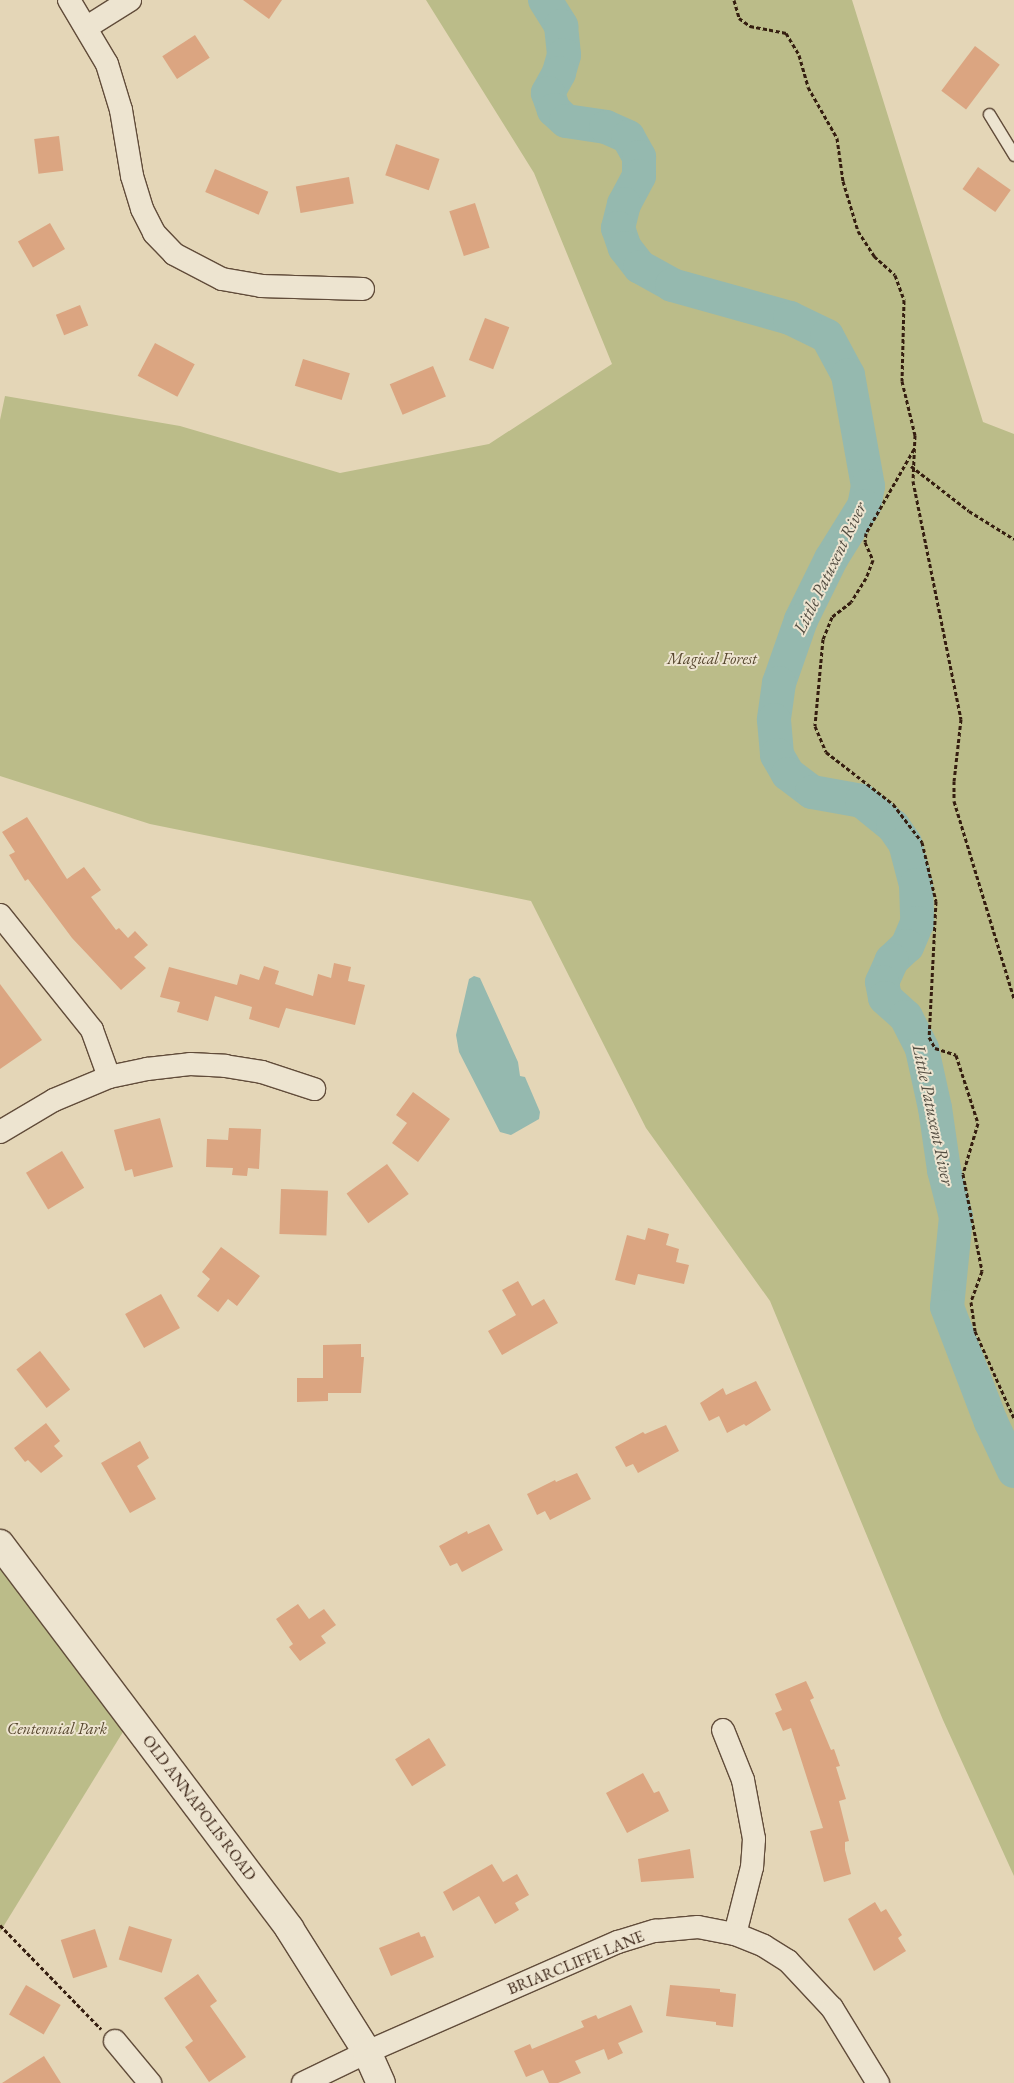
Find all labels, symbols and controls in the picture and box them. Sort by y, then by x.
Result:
water label: Little Patuxent River [789,499,871,637]
park label: Magical Forest [667,649,757,669]
water label: Little Patuxent River [907,1042,959,1188]
park label: Centennial Park [7,1719,107,1739]
street label: OLD ANNAPOLIS ROAD [138,1732,260,1884]
street label: BRIARCLIFFE LANE [505,1927,647,1999]

